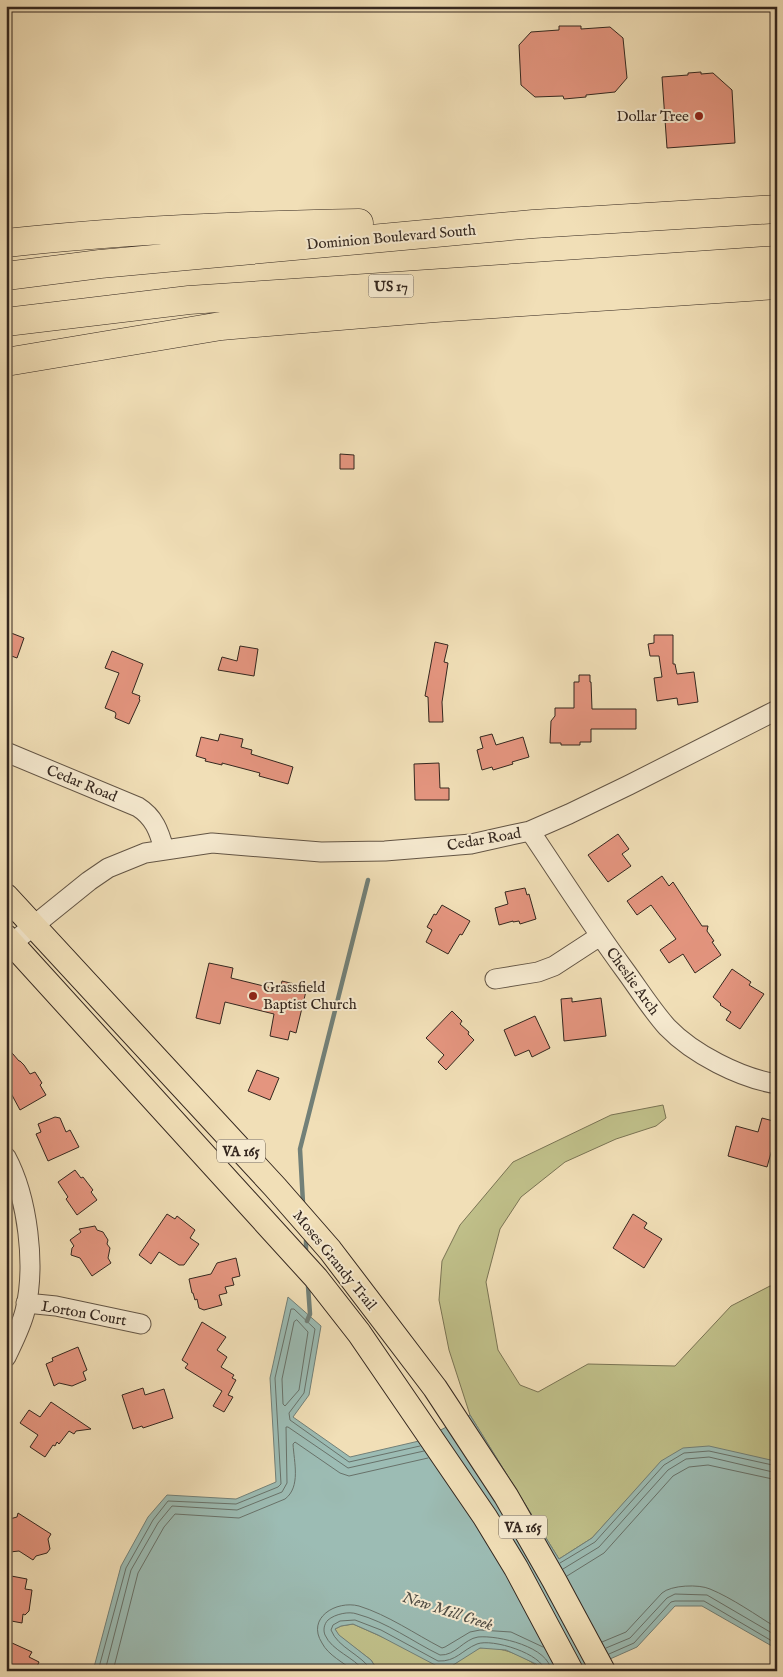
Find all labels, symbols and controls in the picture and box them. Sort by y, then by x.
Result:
place label: Dollar Tree [616,107,689,126]
marker: Dollar Tree [693,110,705,122]
street label: Dominion Boulevard South [305,221,477,254]
road number: US 17 [368,274,414,298]
street label: Cedar Road [44,761,121,807]
street label: Cedar Road [446,823,524,855]
street label: Cheslie Arch [602,944,664,1019]
place label: Grassfield Baptist Church [263,978,357,1014]
marker: Grassfield Baptist Church [247,990,259,1002]
road number: VA 165 [217,1140,265,1162]
street label: Moses Grandy Trail [288,1206,381,1315]
street label: Lorton Court [40,1297,128,1330]
road number: VA 165 [499,1515,547,1538]
water label: New Mill Creek [400,1588,496,1636]

